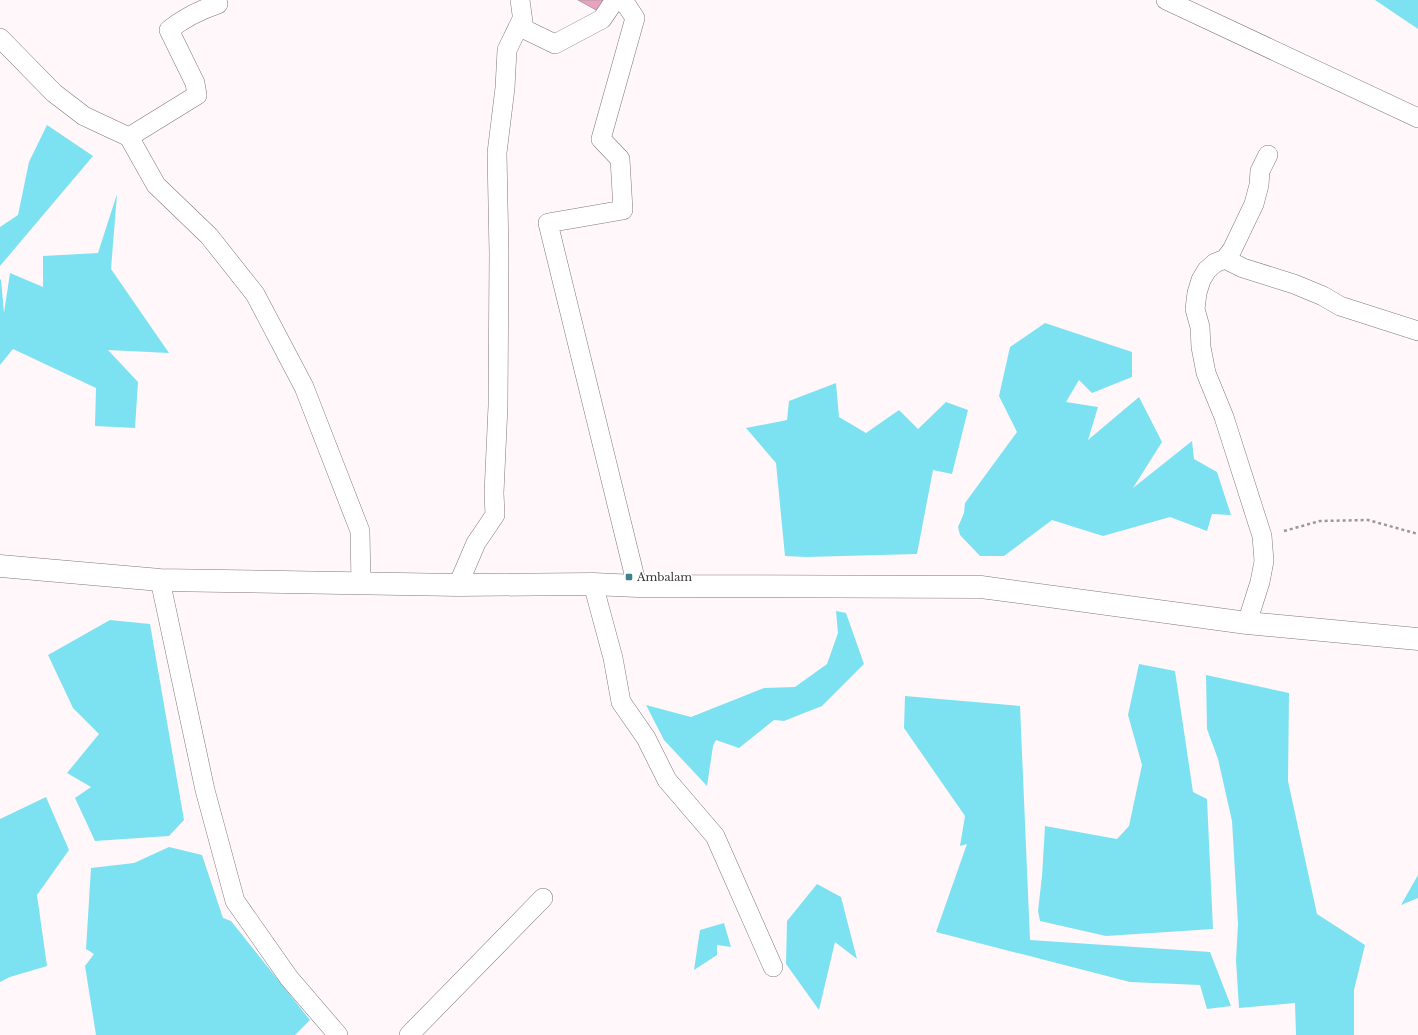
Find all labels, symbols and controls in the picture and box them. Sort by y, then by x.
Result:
place label: Ambalam [636,570,692,584]
marker: Ambalam [624,572,634,582]

